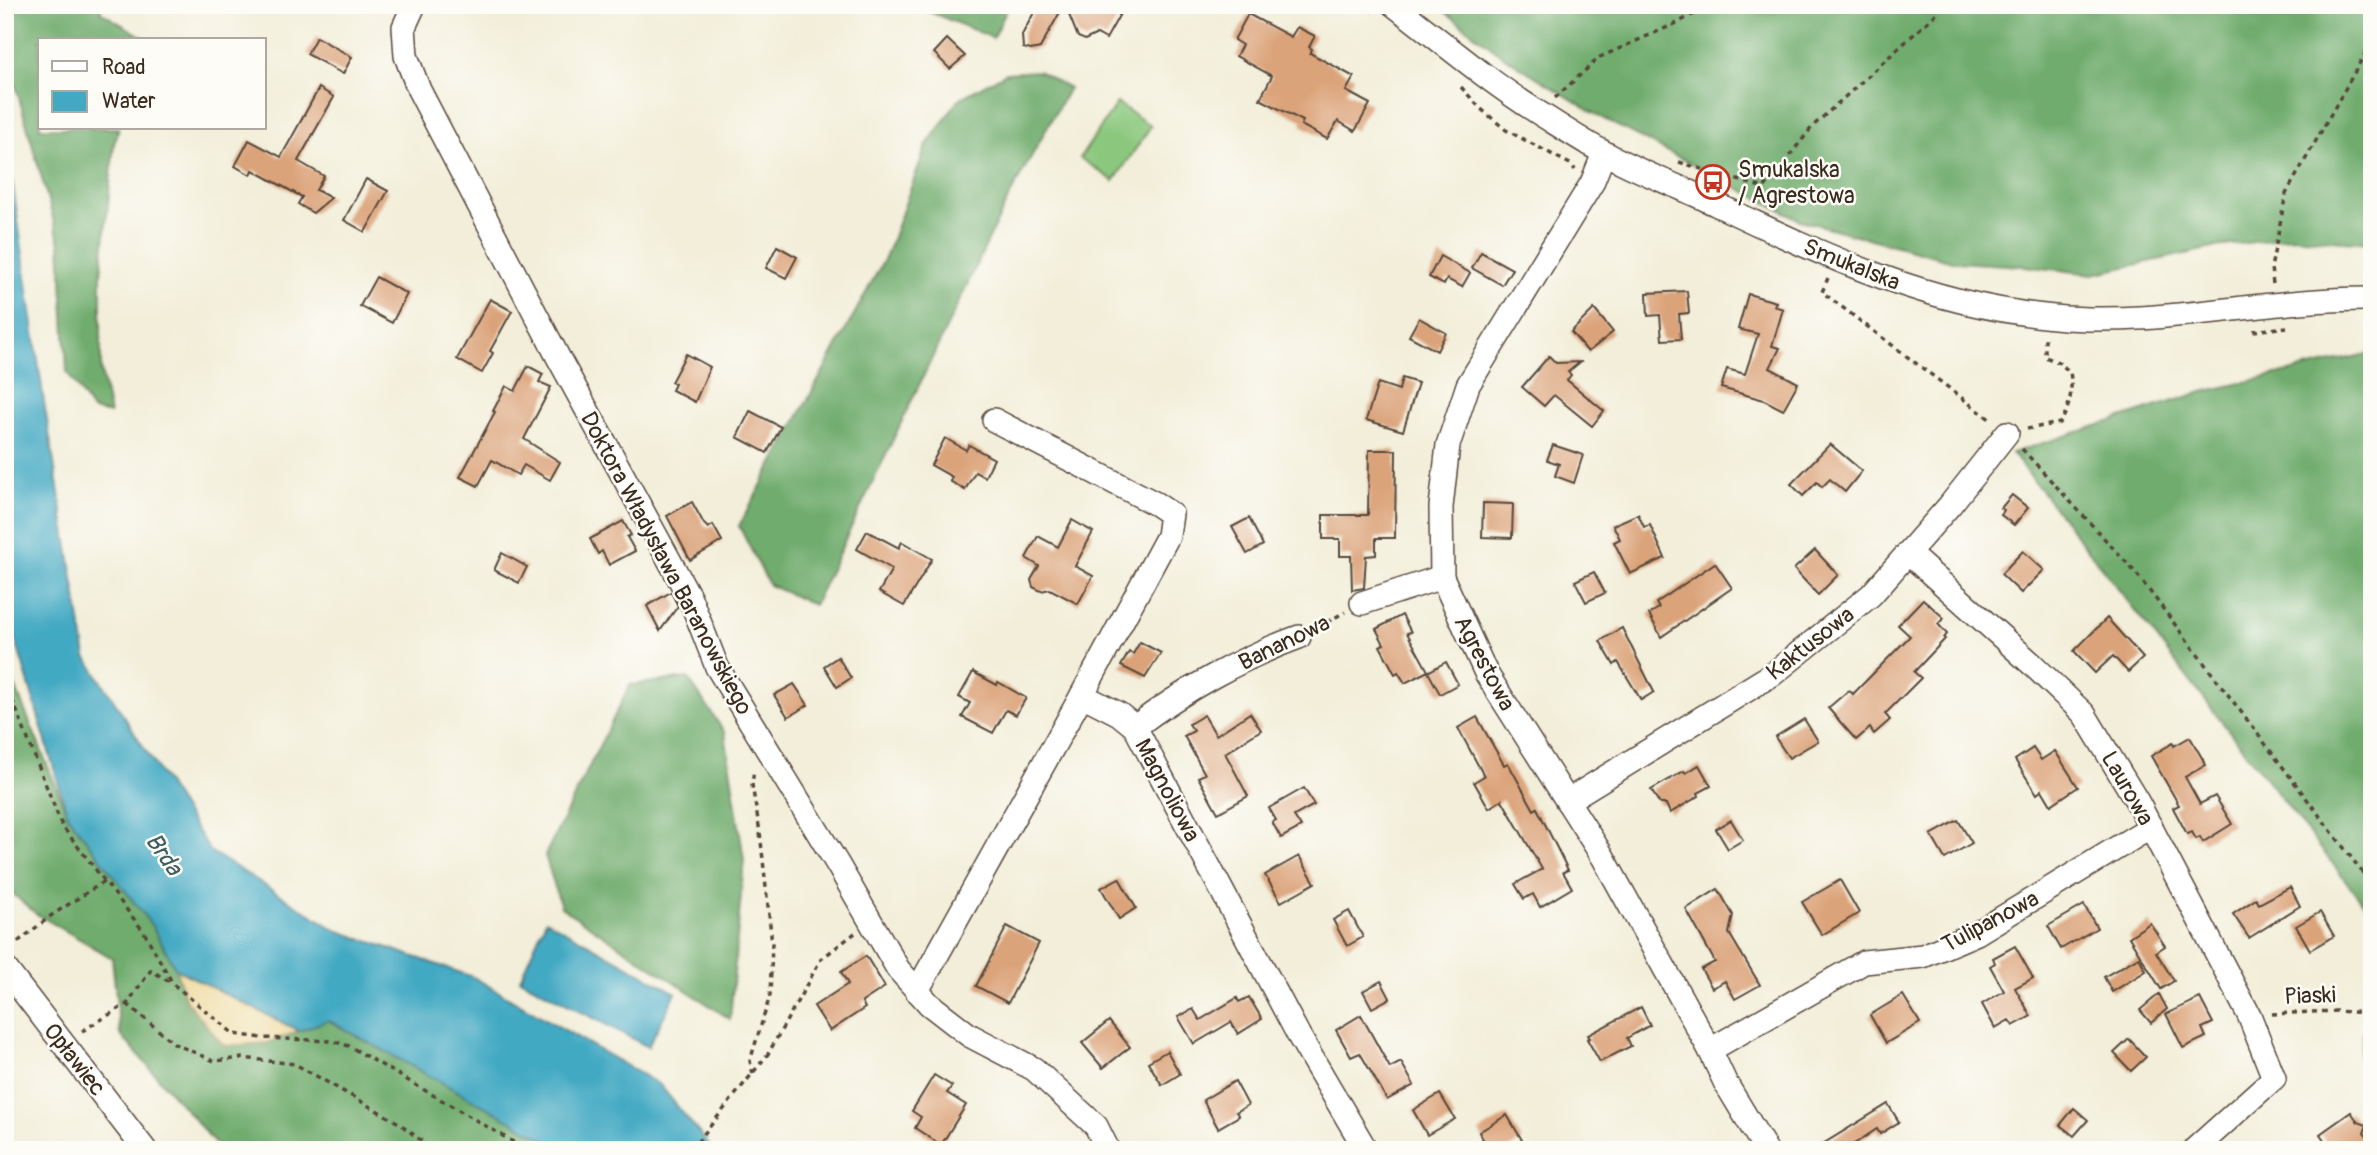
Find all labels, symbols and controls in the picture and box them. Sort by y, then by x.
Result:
legend [38,38,266,130]
text: Road [102,54,146,81]
text: Water [102,88,156,115]
place label: Smukalska / Agrestowa [1738,155,1855,210]
bus stop icon: Smukalska / Agrestowa [1694,163,1732,201]
street label: Smukalska [1799,232,1904,297]
street label: Doktora Władysława Baranowskiego [574,407,759,720]
street label: Kaktusowa [1761,600,1860,687]
street label: Bananowa [1234,608,1335,677]
street label: Agrestowa [1447,611,1522,716]
street label: Magnoliowa [1128,734,1207,847]
street label: Laurowa [2095,746,2160,831]
water label: Brda [139,828,189,882]
street label: Tulipanowa [1937,884,2044,959]
street label: Piaski [2284,980,2336,1011]
street label: Opławiec [37,1017,112,1102]

